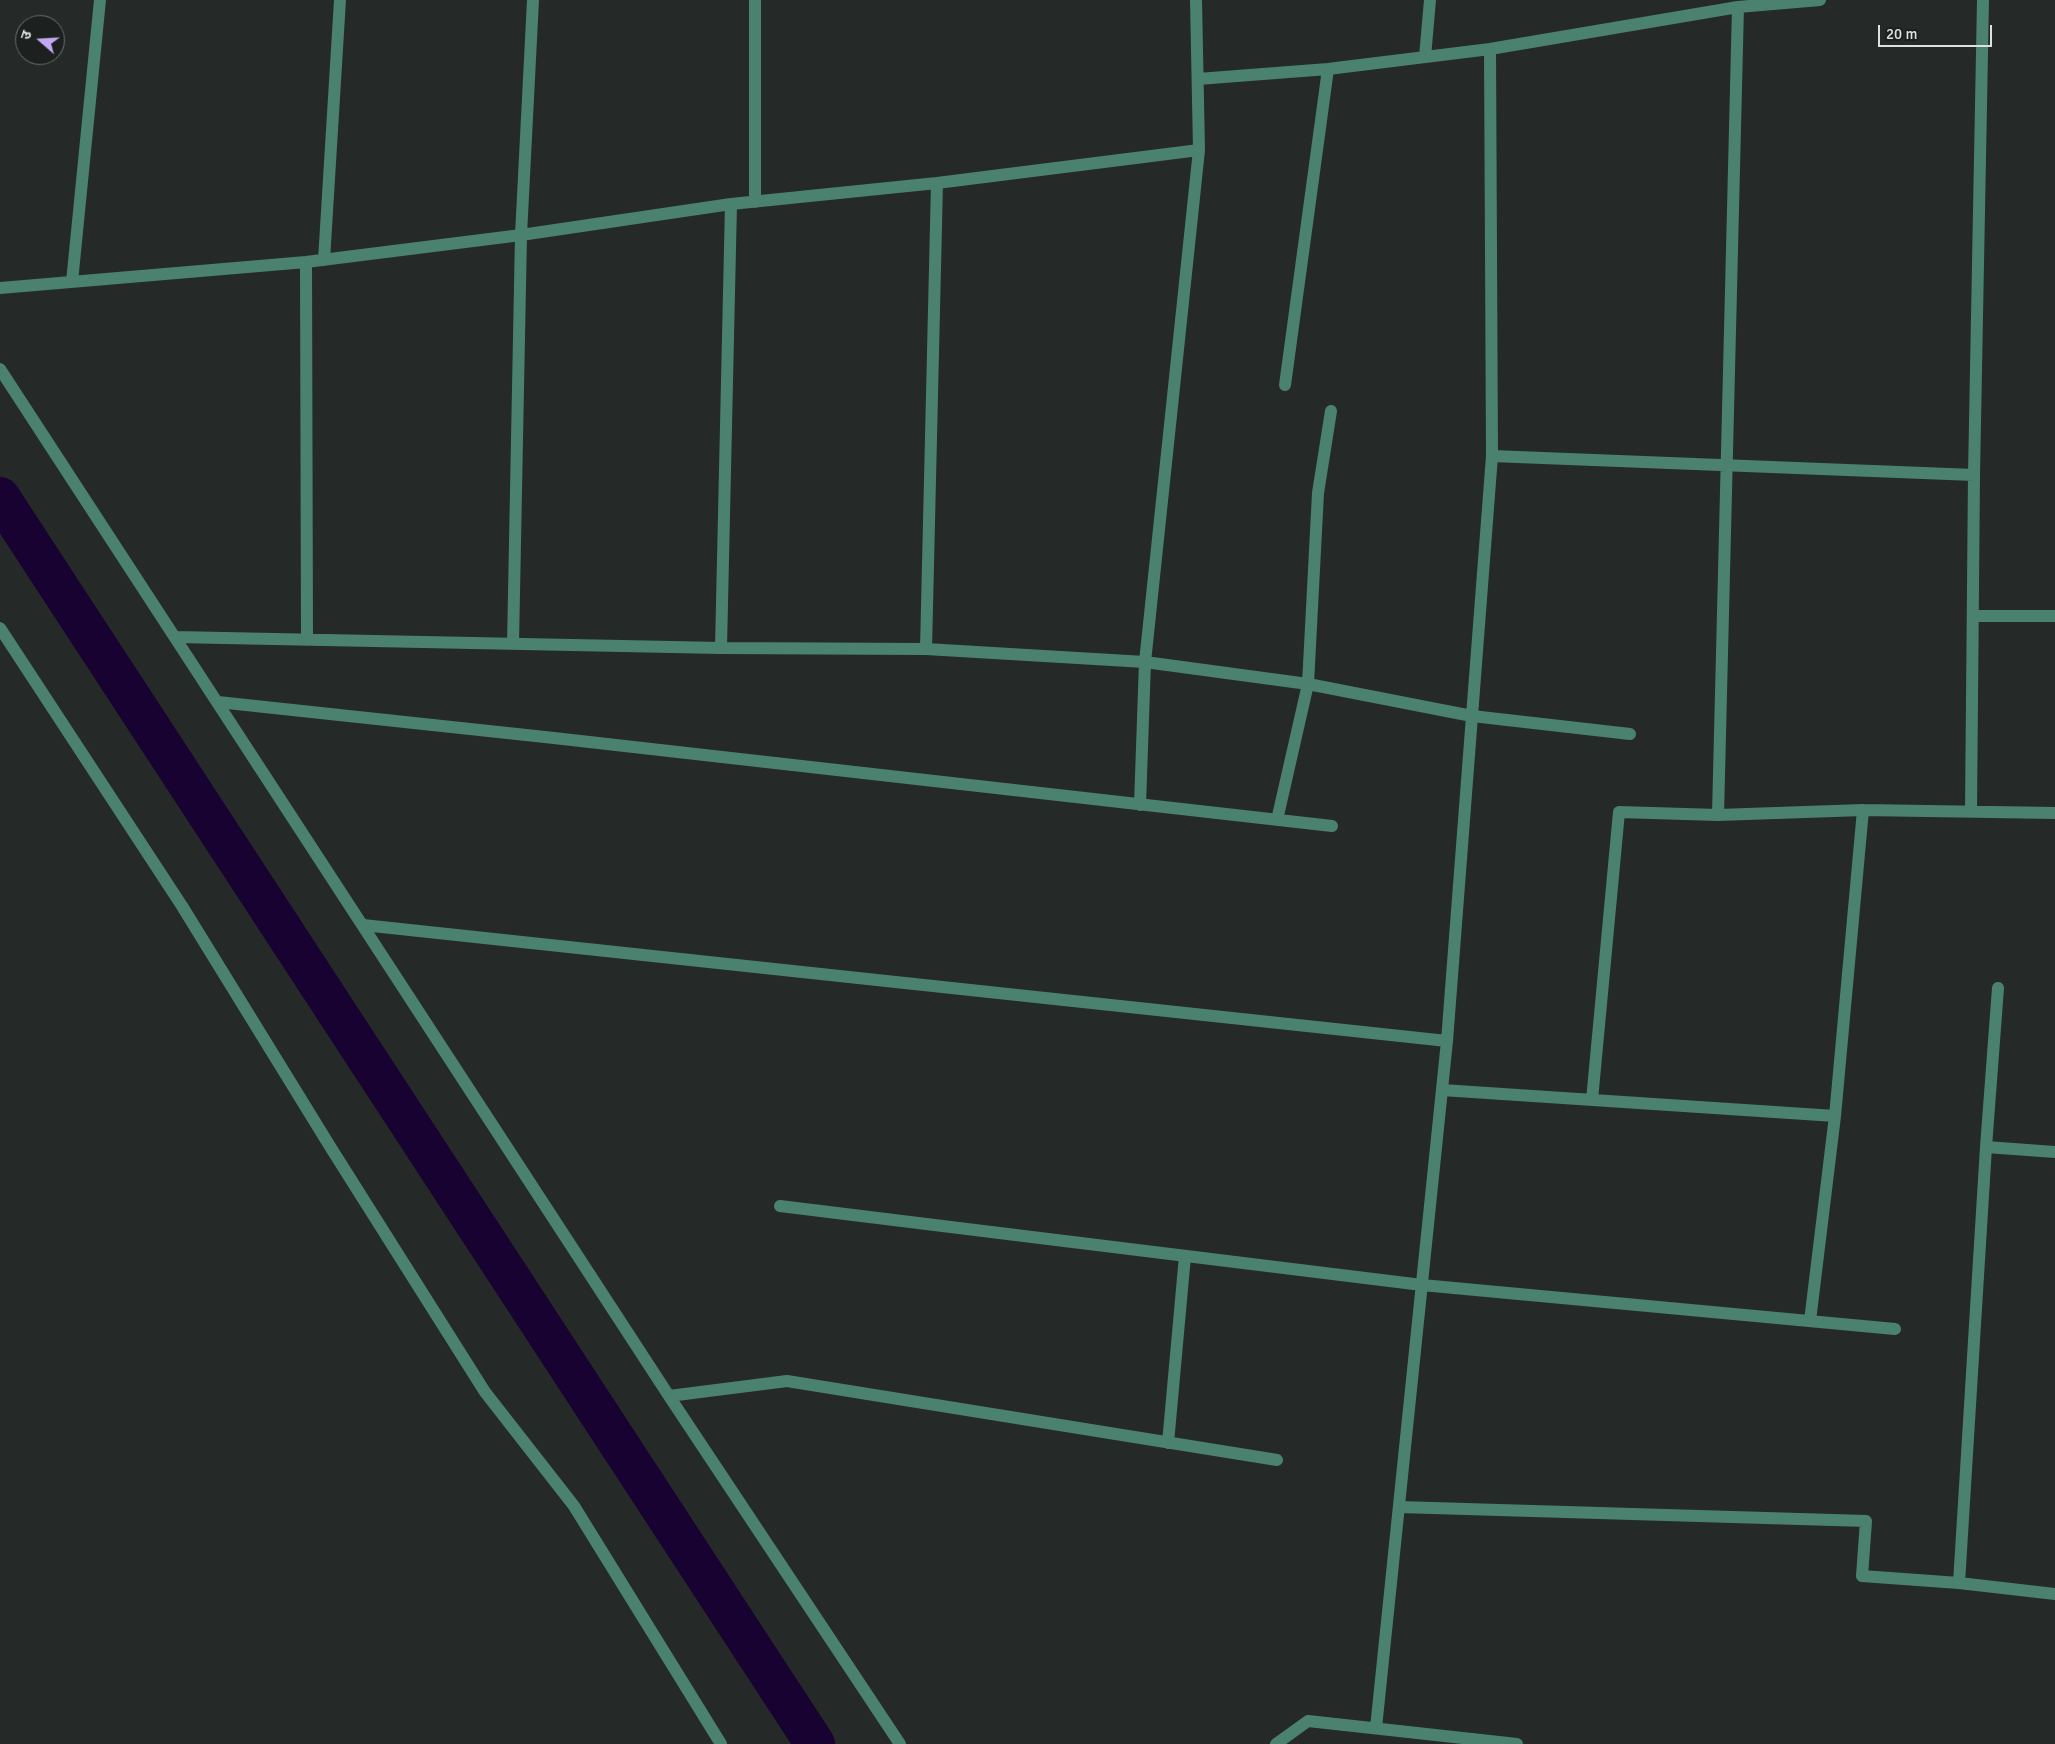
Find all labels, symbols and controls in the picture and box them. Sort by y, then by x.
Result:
north arrow [15,15,65,65]
scale bar [1880,15,1994,47]
text: 20 m [1886,25,1917,43]
text: उ [17,29,36,42]

